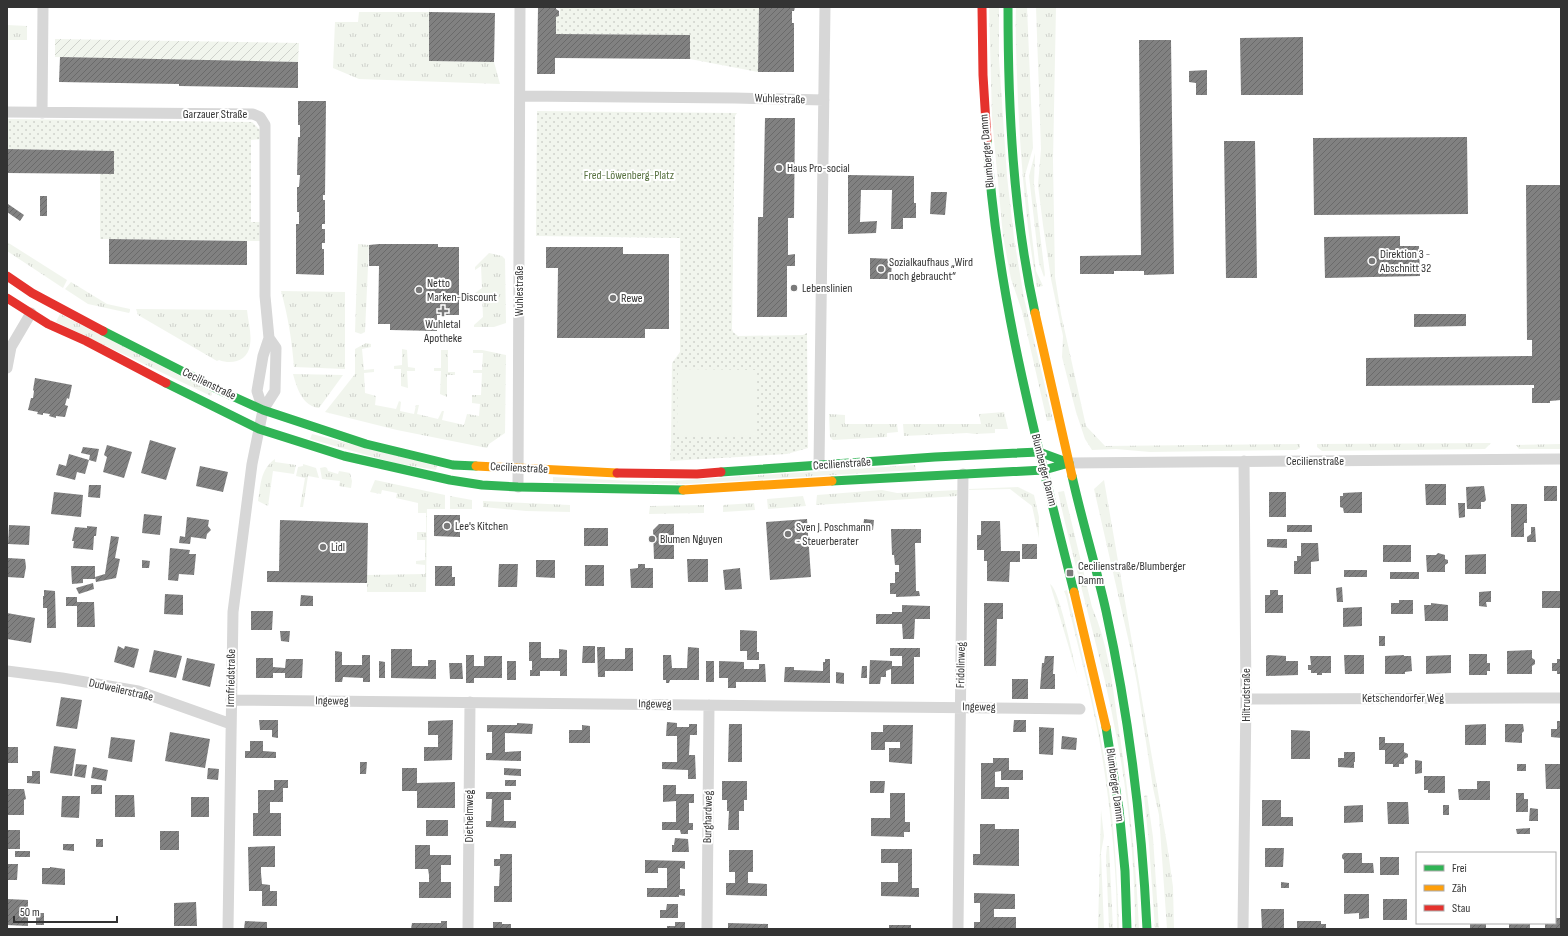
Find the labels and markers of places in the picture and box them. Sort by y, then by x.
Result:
place label: Haus Pro-social [787,161,850,176]
marker: Haus Pro-social [774,163,784,173]
place label: Direktion 3 - Abschnitt 32 [1379,247,1431,276]
place label: Sozialkaufhaus „Wird noch gebraucht“ [889,255,973,284]
marker: Direktion 3 - Abschnitt 32 [1367,256,1377,266]
marker: Sozialkaufhaus „Wird noch gebraucht“ [876,264,886,274]
place label: Netto Marken-Discount [427,276,497,305]
place label: Lebenslinien [802,281,852,296]
marker: Lebenslinien [789,283,799,293]
marker: Netto Marken-Discount [414,285,424,295]
place label: Rewe [621,291,643,306]
marker: Rewe [608,293,618,303]
marker: Wuhletal Apotheke [438,306,448,316]
place label: Wuhletal Apotheke [423,317,462,346]
place label: Lee's Kitchen [455,519,508,534]
place label: Sven J. Poschmann - Steuerberater [796,520,871,549]
marker: Lee's Kitchen [442,521,452,531]
marker: Sven J. Poschmann - Steuerberater [783,529,793,539]
place label: Blumen Nguyen [660,532,723,547]
marker: Blumen Nguyen [647,534,657,544]
place label: Lidl [331,540,345,555]
marker: Lidl [318,542,328,552]
place label: Cecilienstraße/Blumberger Damm [1078,559,1186,588]
marker: Cecilienstraße/Blumberger Damm [1065,568,1075,578]

